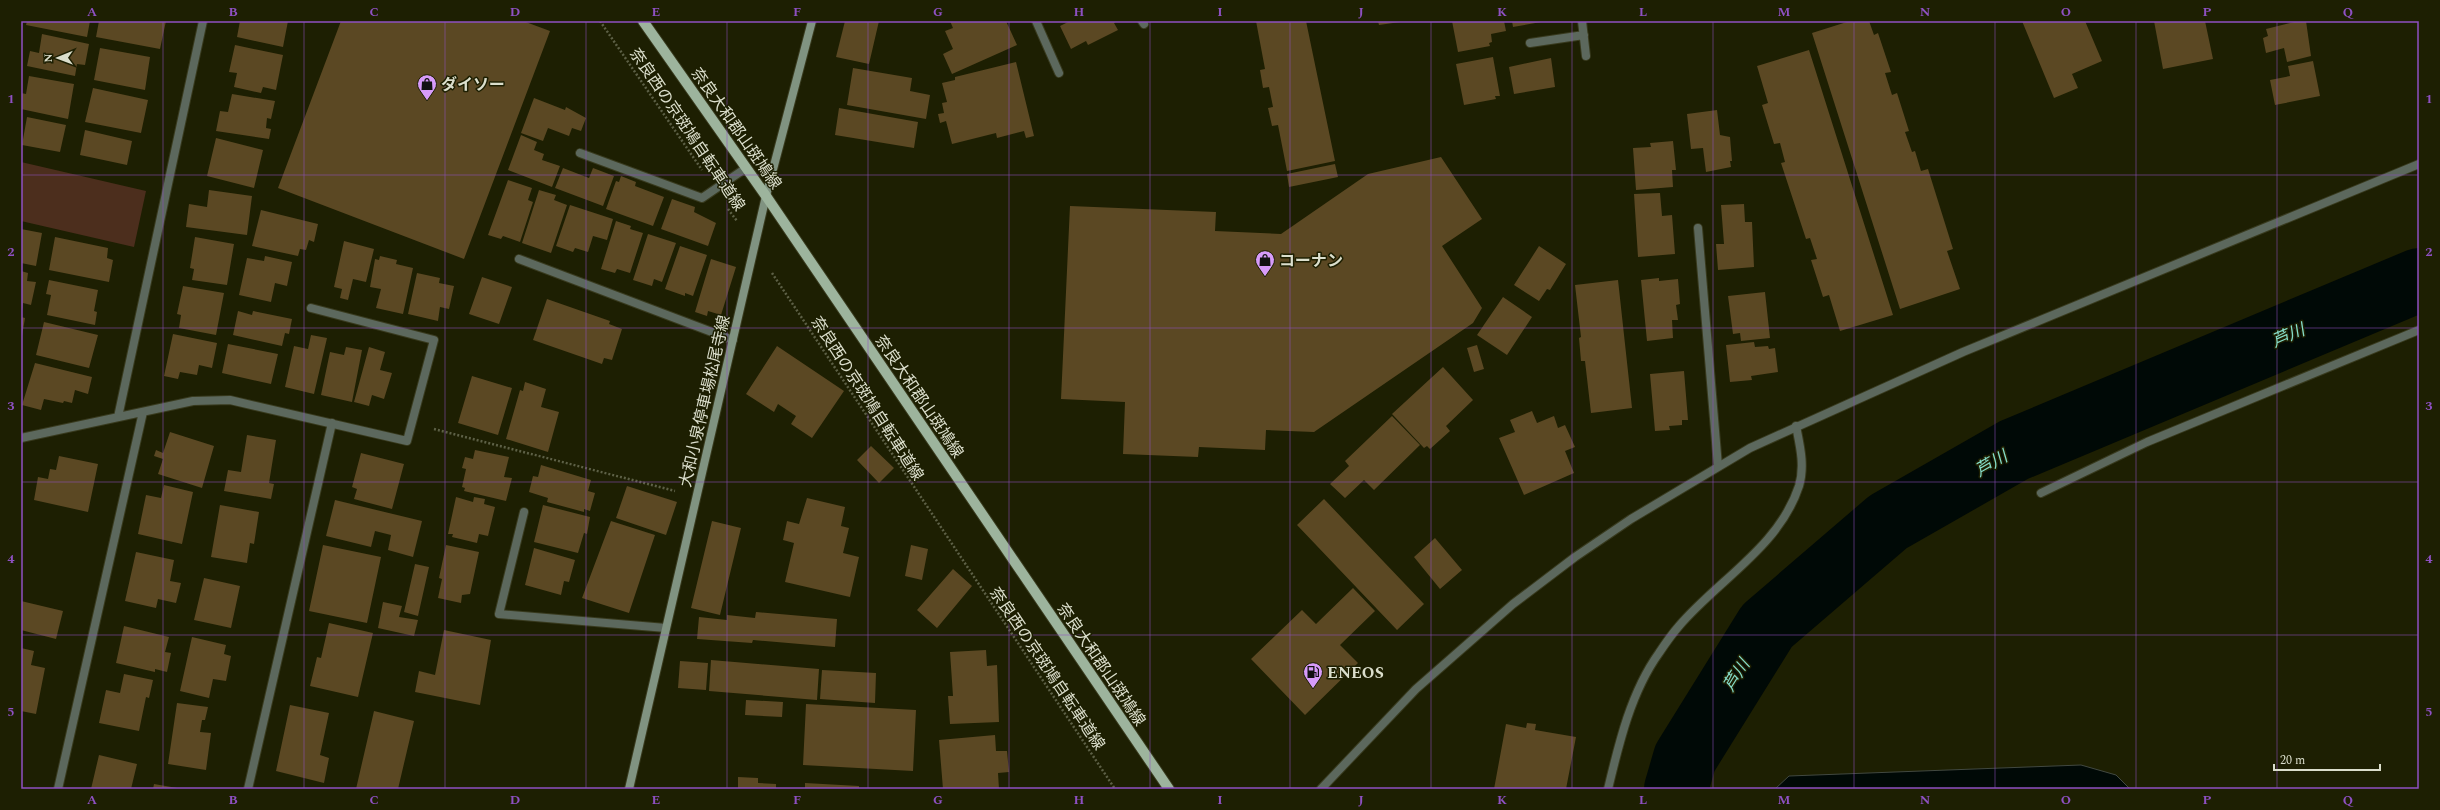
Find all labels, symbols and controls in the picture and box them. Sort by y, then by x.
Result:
text: A [87,2,97,22]
text: B [228,2,238,22]
text: C [369,2,379,22]
text: D [510,2,520,22]
text: E [652,2,661,22]
text: F [793,2,801,22]
text: G [933,2,943,22]
text: H [1074,2,1085,22]
text: I [1217,2,1223,22]
text: J [1358,2,1364,22]
text: K [1497,2,1507,22]
text: L [1639,2,1647,22]
text: M [1778,2,1791,22]
text: N [1920,2,1931,22]
text: O [2061,2,2071,22]
text: P [2203,2,2212,22]
text: Q [2343,2,2354,22]
north arrow [38,38,78,78]
street label: 奈良西の京斑鳩自転車道線 [624,43,751,216]
text: N [40,54,57,63]
street label: 奈良大和郡山斑鳩線 [685,63,787,194]
shop icon: ダイソー [416,73,438,101]
place label: ダイソー [441,73,505,97]
text: 1 [7,89,15,109]
text: 1 [2425,89,2433,109]
text: 2 [7,242,15,262]
text: 2 [2425,242,2433,262]
shop icon: コーナン [1254,249,1276,277]
place label: コーナン [1279,249,1343,273]
street label: 奈良西の京斑鳩自転車道線 [805,311,930,486]
street label: 大和小泉停車場松尾寺線 [673,313,736,490]
water label: 芦川 [2268,317,2311,355]
street label: 奈良大和郡山斑鳩線 [869,330,969,463]
text: 3 [7,396,15,416]
text: 3 [2425,396,2433,416]
water label: 芦川 [1970,443,2014,484]
text: 4 [7,549,15,569]
text: 4 [2425,549,2433,569]
street label: 奈良西の京斑鳩自転車道線 [984,582,1111,755]
street label: 奈良大和郡山斑鳩線 [1051,598,1151,731]
water label: 芦川 [1717,653,1758,697]
fuel station icon: ENEOS [1302,661,1324,689]
place label: ENEOS [1327,661,1384,685]
text: 5 [7,702,15,722]
text: 5 [2425,702,2433,722]
scale bar [2274,746,2380,772]
text: 20 m [2280,751,2305,770]
text: A [87,790,97,810]
text: B [228,790,238,810]
text: C [369,790,379,810]
text: D [510,790,520,810]
text: E [652,790,661,810]
text: F [793,790,801,810]
text: G [933,790,943,810]
text: H [1074,790,1085,810]
text: I [1217,790,1223,810]
text: J [1358,790,1364,810]
text: K [1497,790,1507,810]
text: L [1639,790,1647,810]
text: M [1778,790,1791,810]
text: N [1920,790,1931,810]
text: O [2061,790,2071,810]
text: P [2203,790,2212,810]
text: Q [2343,790,2354,810]

